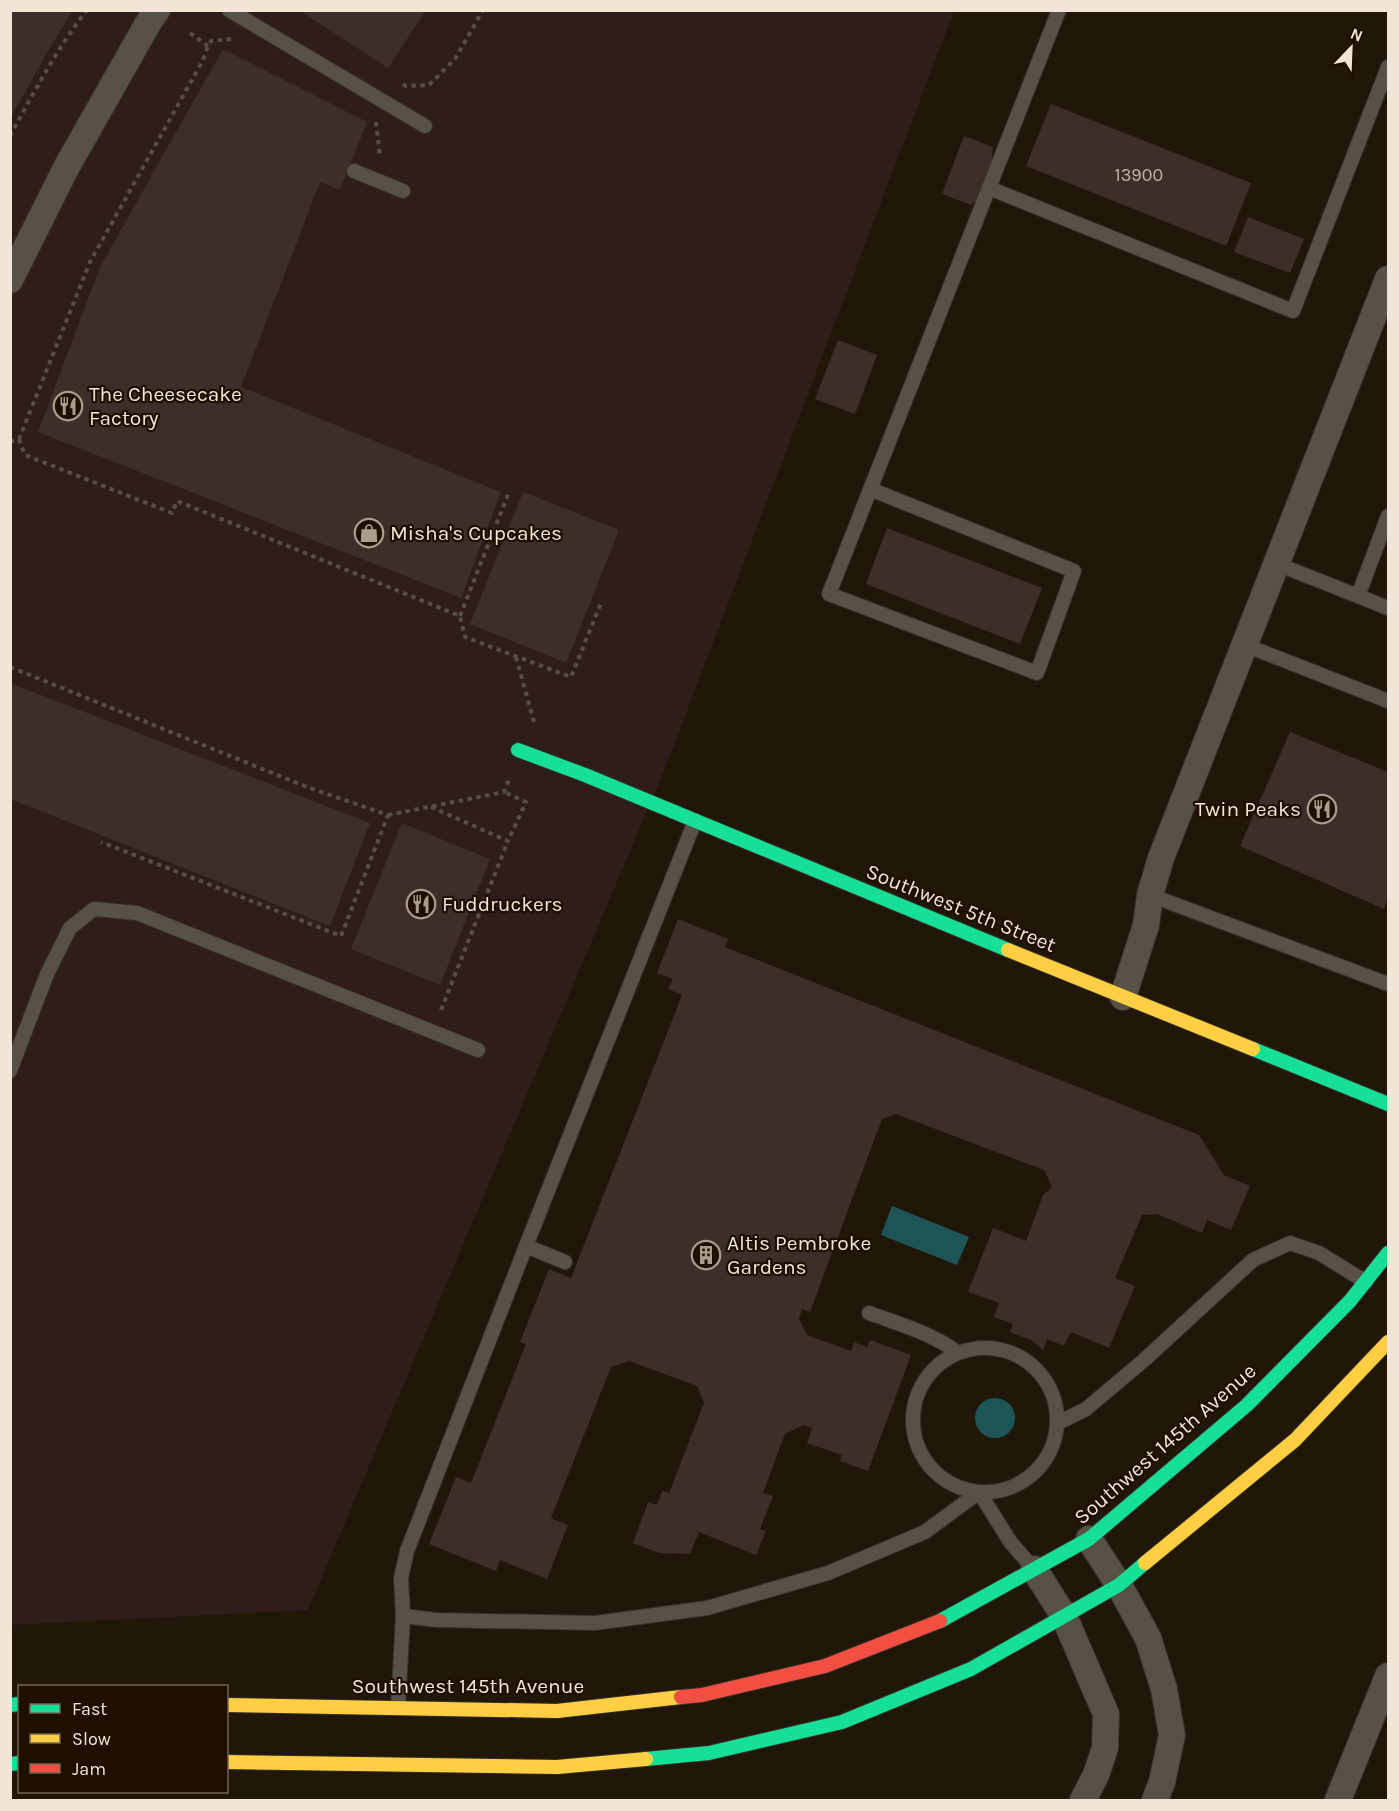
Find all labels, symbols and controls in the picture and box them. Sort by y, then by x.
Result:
north arrow [1321,18,1381,78]
text: N [1348,24,1366,46]
house number: 13900 [1115,164,1163,186]
place label: The Cheesecake Factory [89,382,242,430]
restaurant icon: The Cheesecake Factory [52,390,84,422]
shop icon: Misha's Cupcakes [353,517,385,549]
place label: Misha's Cupcakes [390,521,562,545]
restaurant icon: Twin Peaks [1306,793,1338,825]
place label: Twin Peaks [1195,797,1301,821]
street label: Southwest 5th Street [863,859,1059,957]
restaurant icon: Fuddruckers [405,888,437,920]
place label: Fuddruckers [442,892,563,916]
place label: Altis Pembroke Gardens [727,1231,871,1279]
building icon: Altis Pembroke Gardens [690,1239,722,1271]
street label: Southwest 145th Avenue [1069,1359,1261,1529]
street label: Southwest 145th Avenue [352,1674,584,1698]
legend [18,1685,228,1793]
text: Fast [72,1698,107,1720]
text: Slow [72,1728,111,1750]
text: Jam [72,1758,106,1780]

